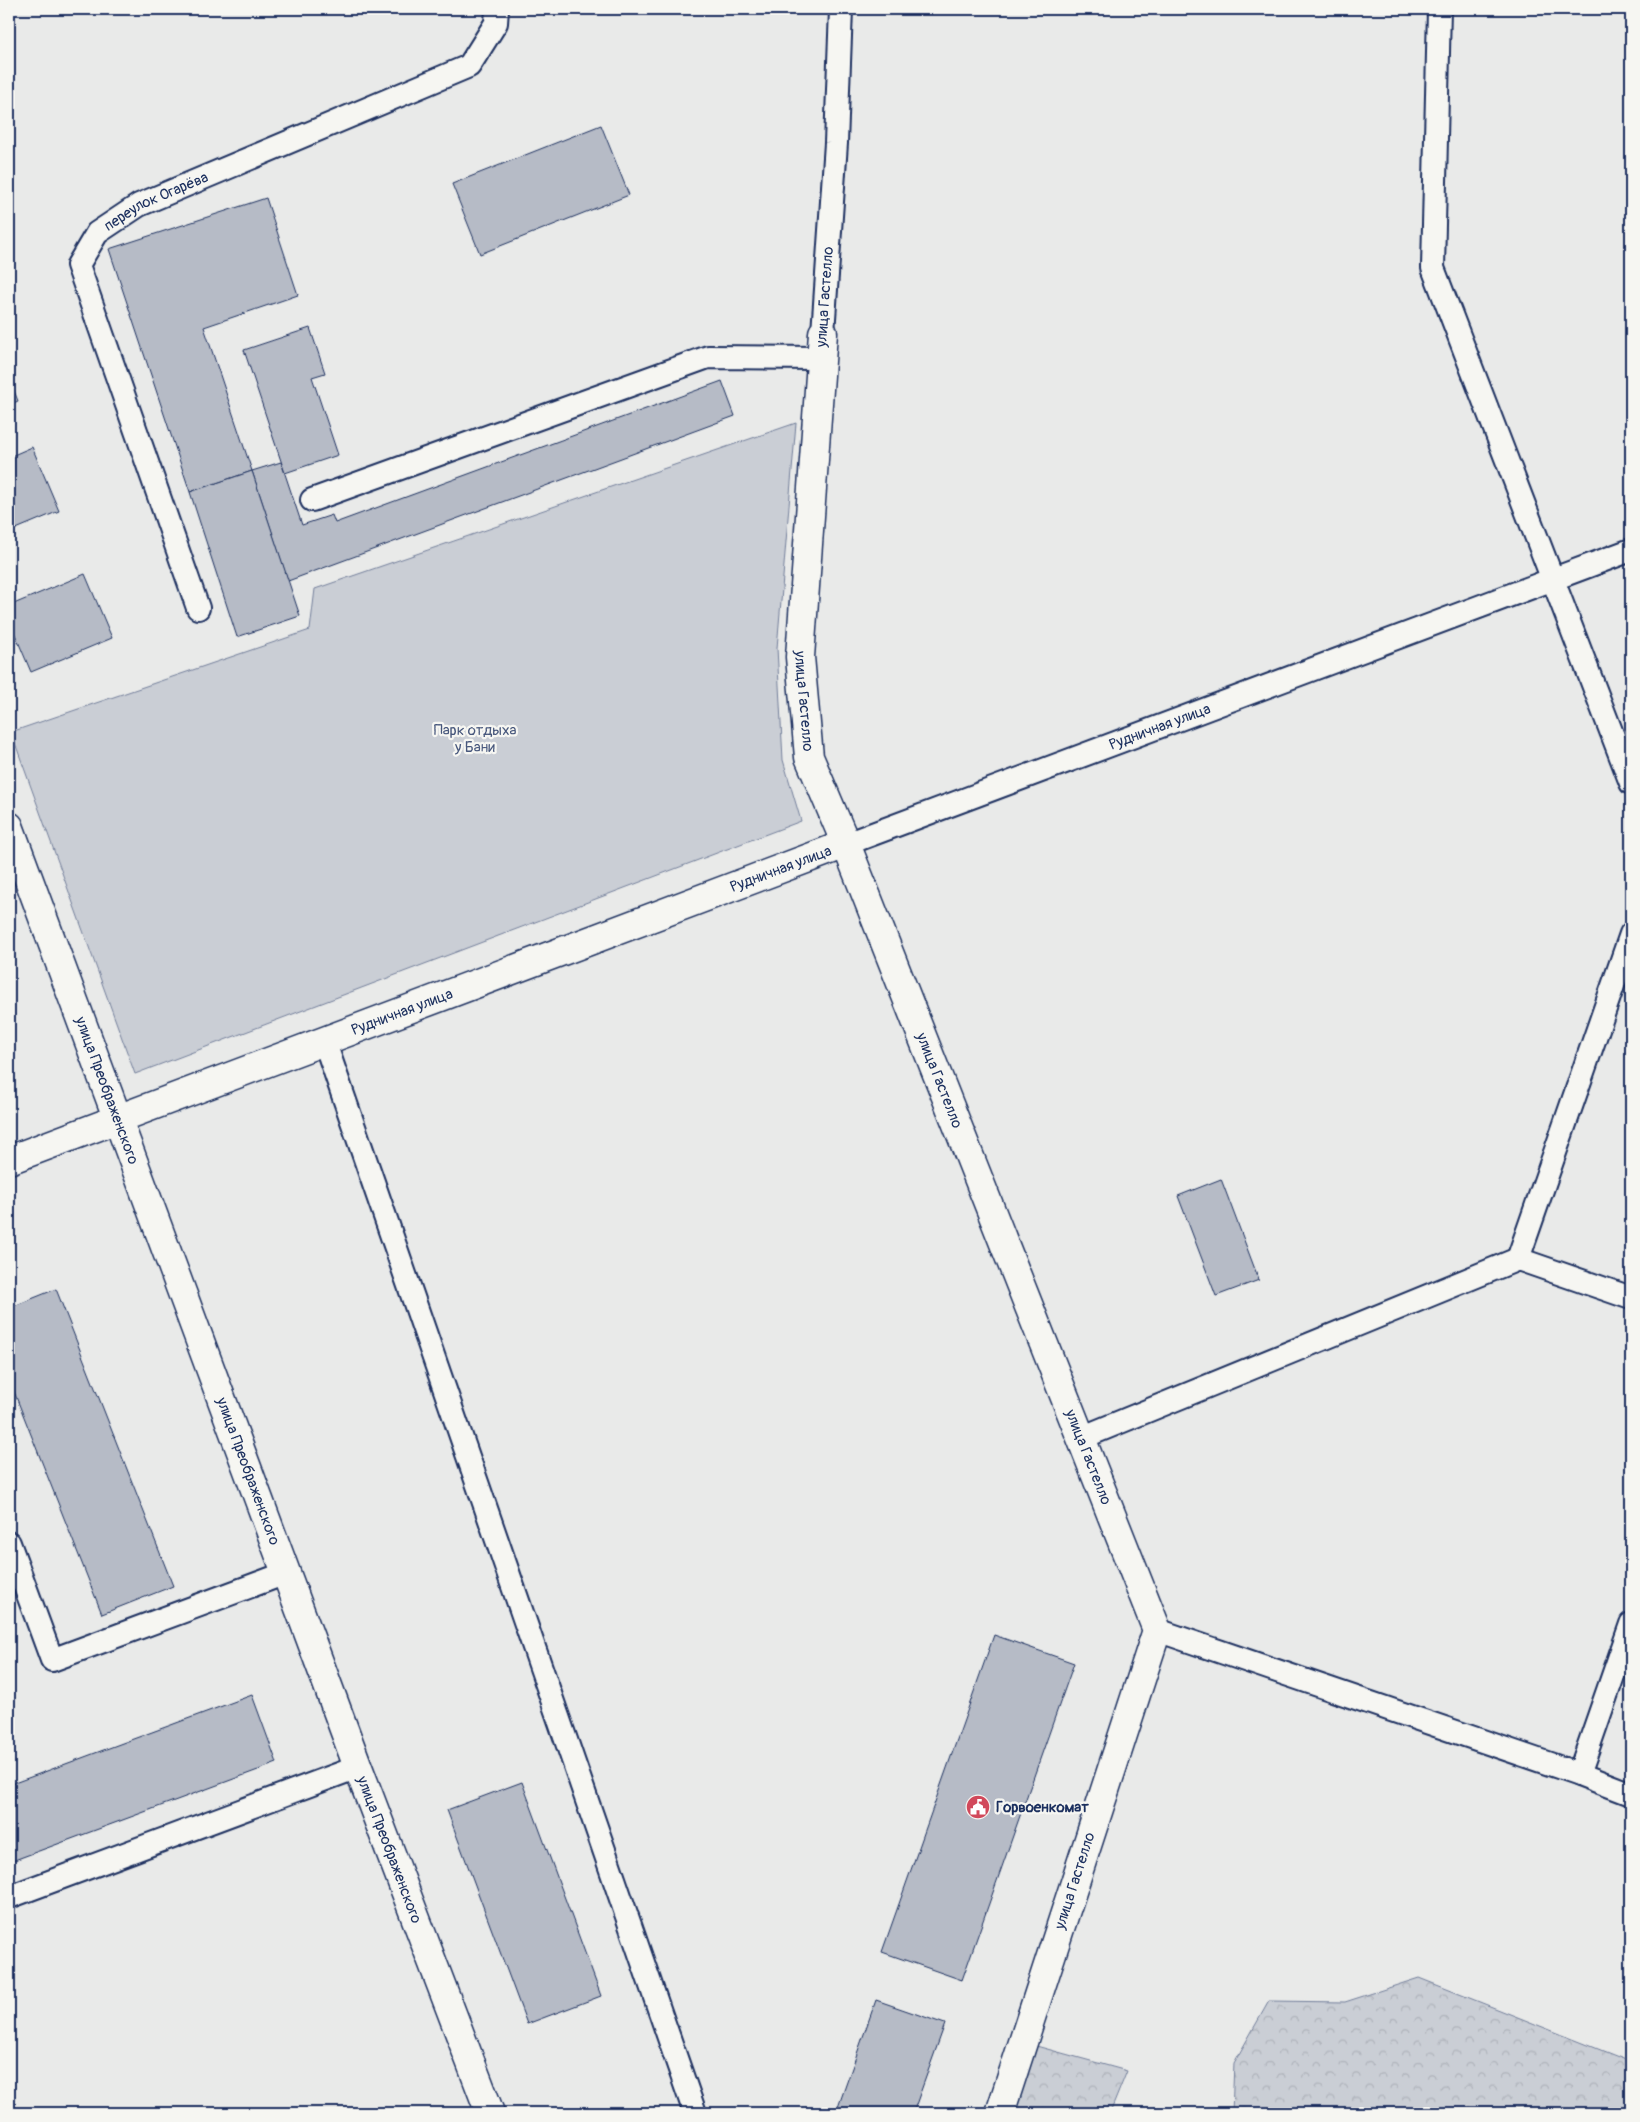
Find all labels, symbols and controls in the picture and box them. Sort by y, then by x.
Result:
street label: переулок Огарёва [100,168,211,235]
street label: улица Гастелло [812,246,838,349]
street label: улица Гастелло [790,649,818,752]
street label: Рудничная улица [1106,699,1213,754]
park label: Парк отдыха у Бани [434,721,516,757]
street label: Рудничная улица [727,841,834,896]
street label: Рудничная улица [349,984,455,1039]
street label: улица Преображенского [71,1013,143,1167]
street label: улица Гастелло [912,1029,967,1131]
street label: улица Преображенского [212,1394,284,1548]
street label: улица Гастелло [1061,1406,1116,1507]
street label: улица Преображенского [352,1772,426,1926]
public building icon: Горвоенкомат [965,1794,991,1820]
place label: Горвоенкомат [996,1798,1089,1817]
street label: улица Гастелло [1050,1830,1100,1933]

